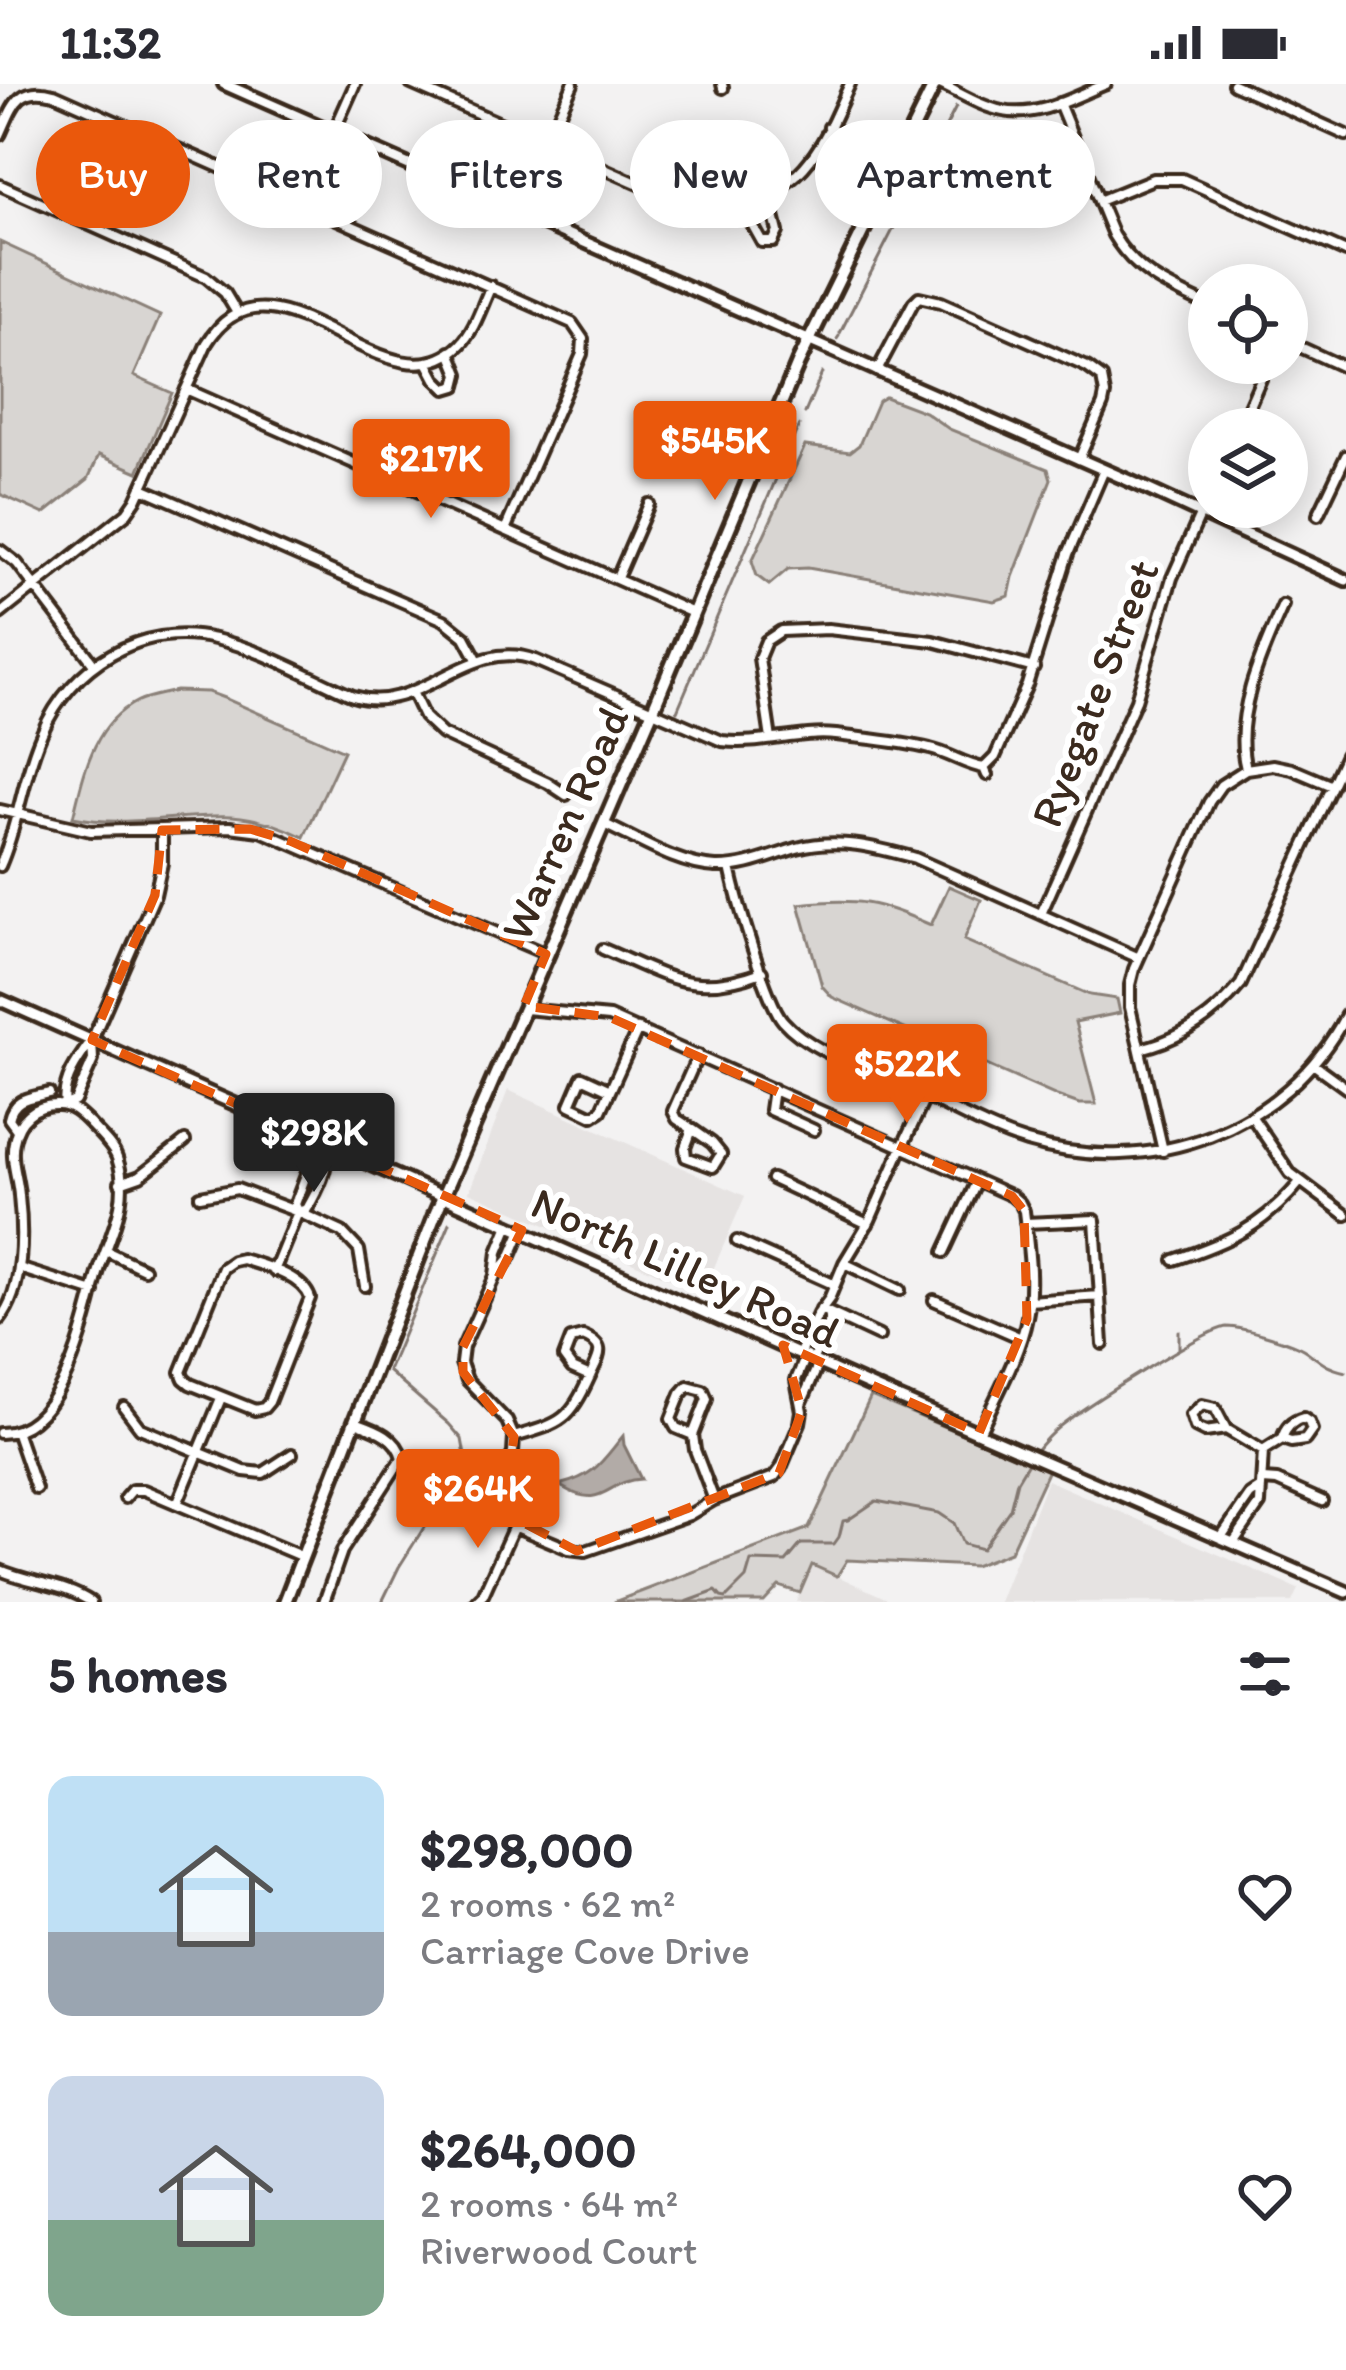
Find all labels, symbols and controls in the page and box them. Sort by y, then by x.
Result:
text: 11:32 [60,15,161,69]
chip: Buy [36,120,190,228]
chip: Rent [214,120,382,228]
chip: Filters [406,120,606,228]
chip: New [630,120,791,228]
chip: Apartment [815,120,1095,228]
map controls [1188,264,1308,528]
button: locate [1188,264,1308,384]
pin: $545K [631,401,799,503]
button: layers [1188,408,1308,528]
text: $545K [660,416,770,463]
pin: $217K [347,419,515,521]
text: $217K [380,434,482,481]
street label: Ryegate Street [1018,552,1170,834]
street label: Warren Road [488,697,640,948]
pin: $522K [823,1024,991,1126]
text: $522K [854,1039,960,1086]
pin: $298K [230,1093,398,1195]
text: $298K [261,1108,367,1155]
street label: North Lilley Road [523,1175,849,1359]
pin: $264K [394,1449,562,1551]
text: $264K [423,1464,533,1511]
icon: filters [1232,1641,1298,1707]
text: 5 homes [48,1644,228,1705]
text: $298,000 [420,1819,634,1880]
icon: home [144,1824,288,1968]
icon: heart [1232,1863,1298,1929]
text: 2 rooms · 62 m² [420,1880,675,1927]
text: Carriage Cove Drive [420,1927,750,1974]
text: $264,000 [420,2119,637,2180]
icon: home [144,2124,288,2268]
icon: heart [1232,2163,1298,2229]
text: 2 rooms · 64 m² [420,2180,678,2227]
text: Riverwood Court [420,2227,697,2274]

